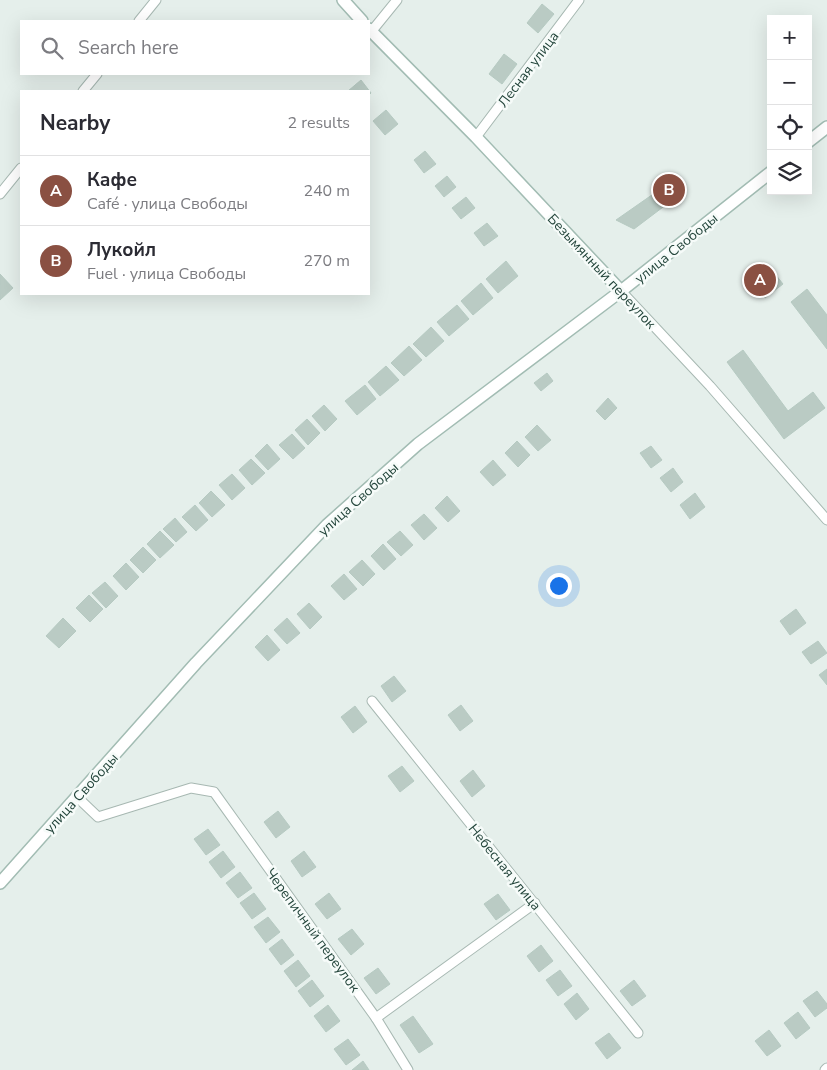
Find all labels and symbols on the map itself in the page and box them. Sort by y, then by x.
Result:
street label: Лесная улица [494,27,563,111]
pin: B [653,171,685,209]
street label: улица Свободы [631,209,722,288]
street label: Безымянный переулок [543,210,661,334]
pin: A [744,261,776,299]
street label: улица Свободы [314,458,403,541]
your location [546,573,572,599]
street label: улица Свободы [40,749,123,838]
street label: Небесная улица [464,820,545,915]
street label: Черепичный переулок [261,864,364,997]

